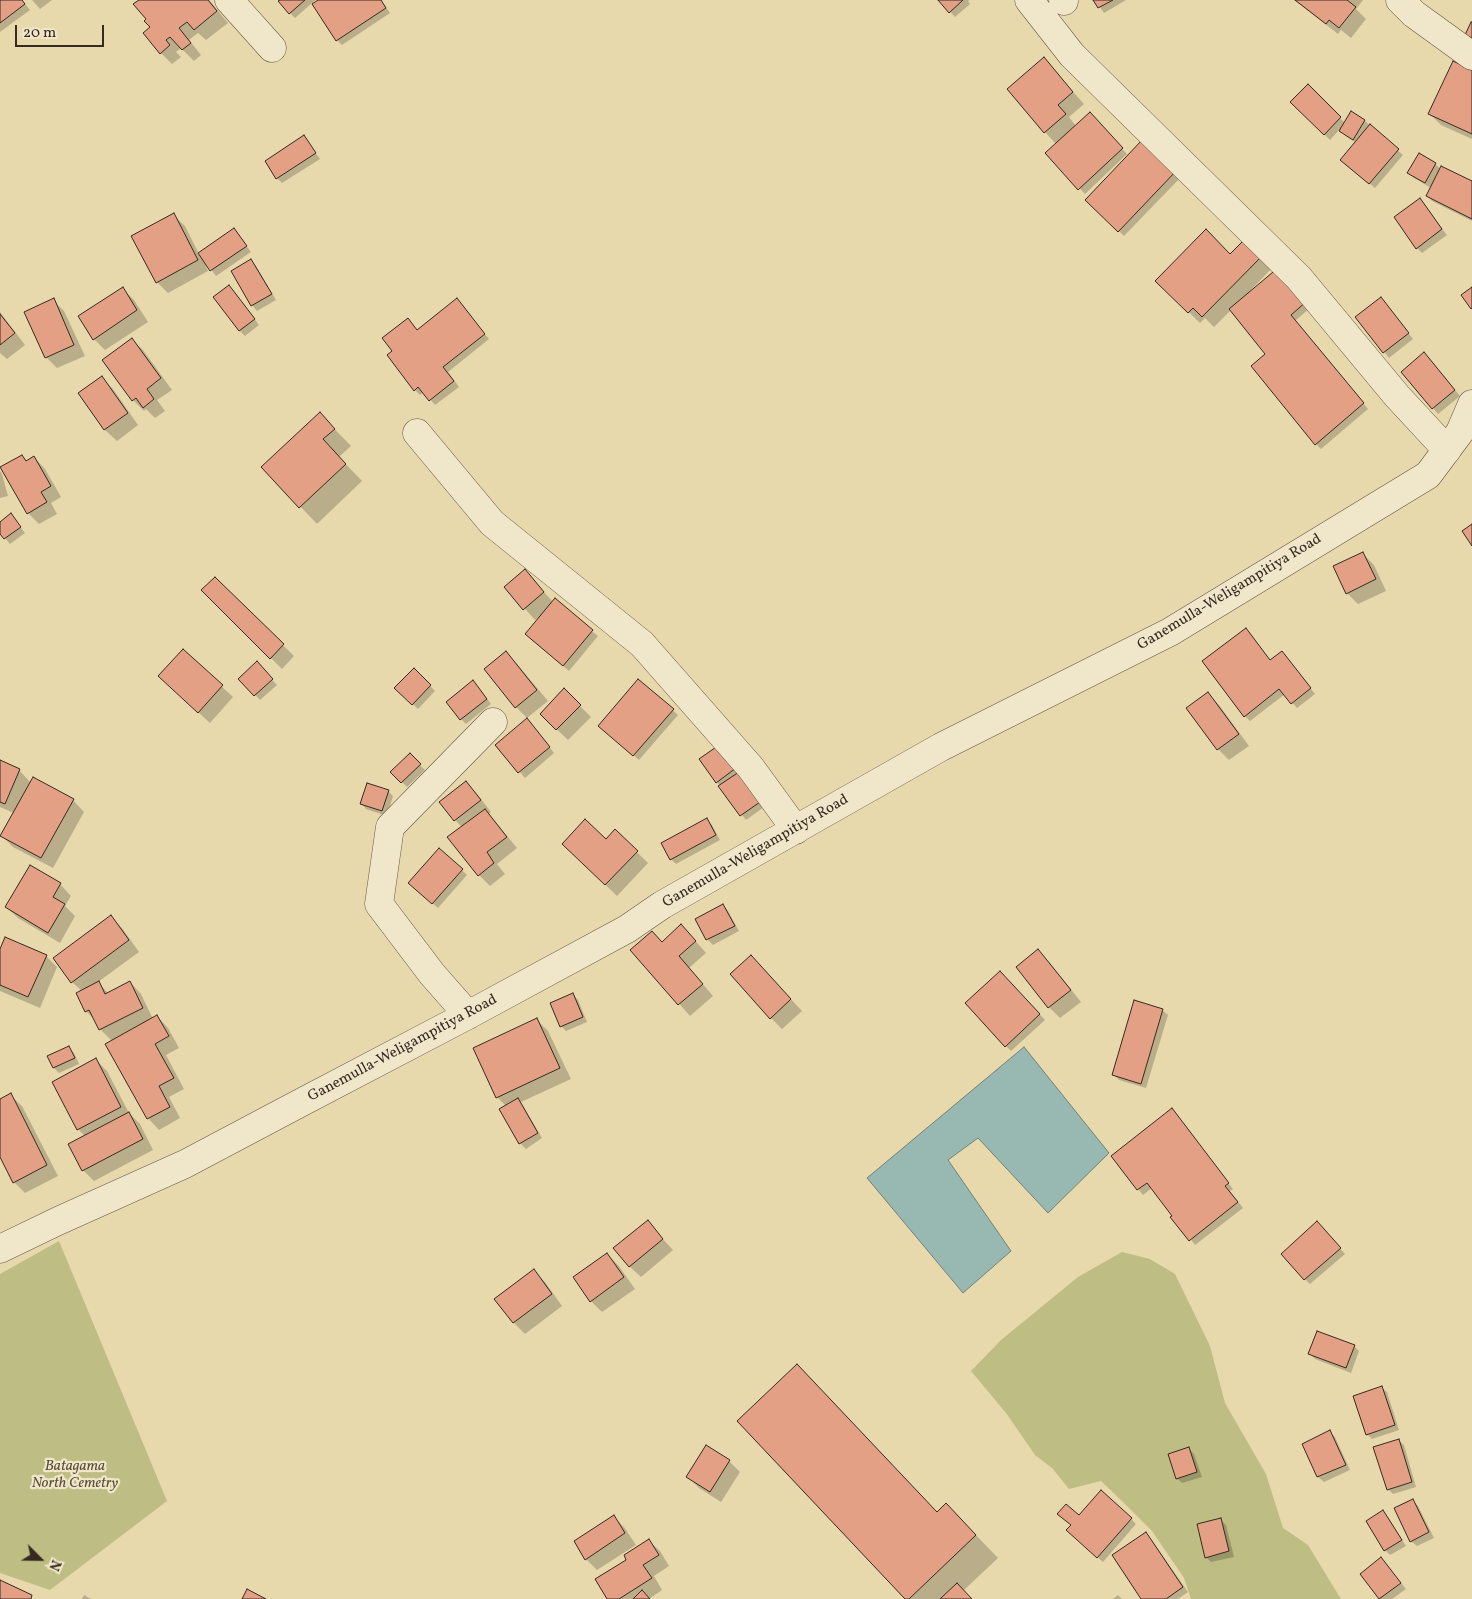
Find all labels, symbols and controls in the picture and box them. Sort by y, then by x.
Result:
scale bar [18,15,106,47]
text: 20 m [23,23,56,44]
street label: Ganemulla-Weligampitiya Road [1135,531,1325,655]
street label: Ganemulla-Weligampitiya Road [660,791,852,913]
street label: Ganemulla-Weligampitiya Road [305,991,501,1107]
park label: Batagama North Cemetry [32,1458,118,1493]
north arrow [15,1534,65,1584]
text: N [44,1557,65,1573]

